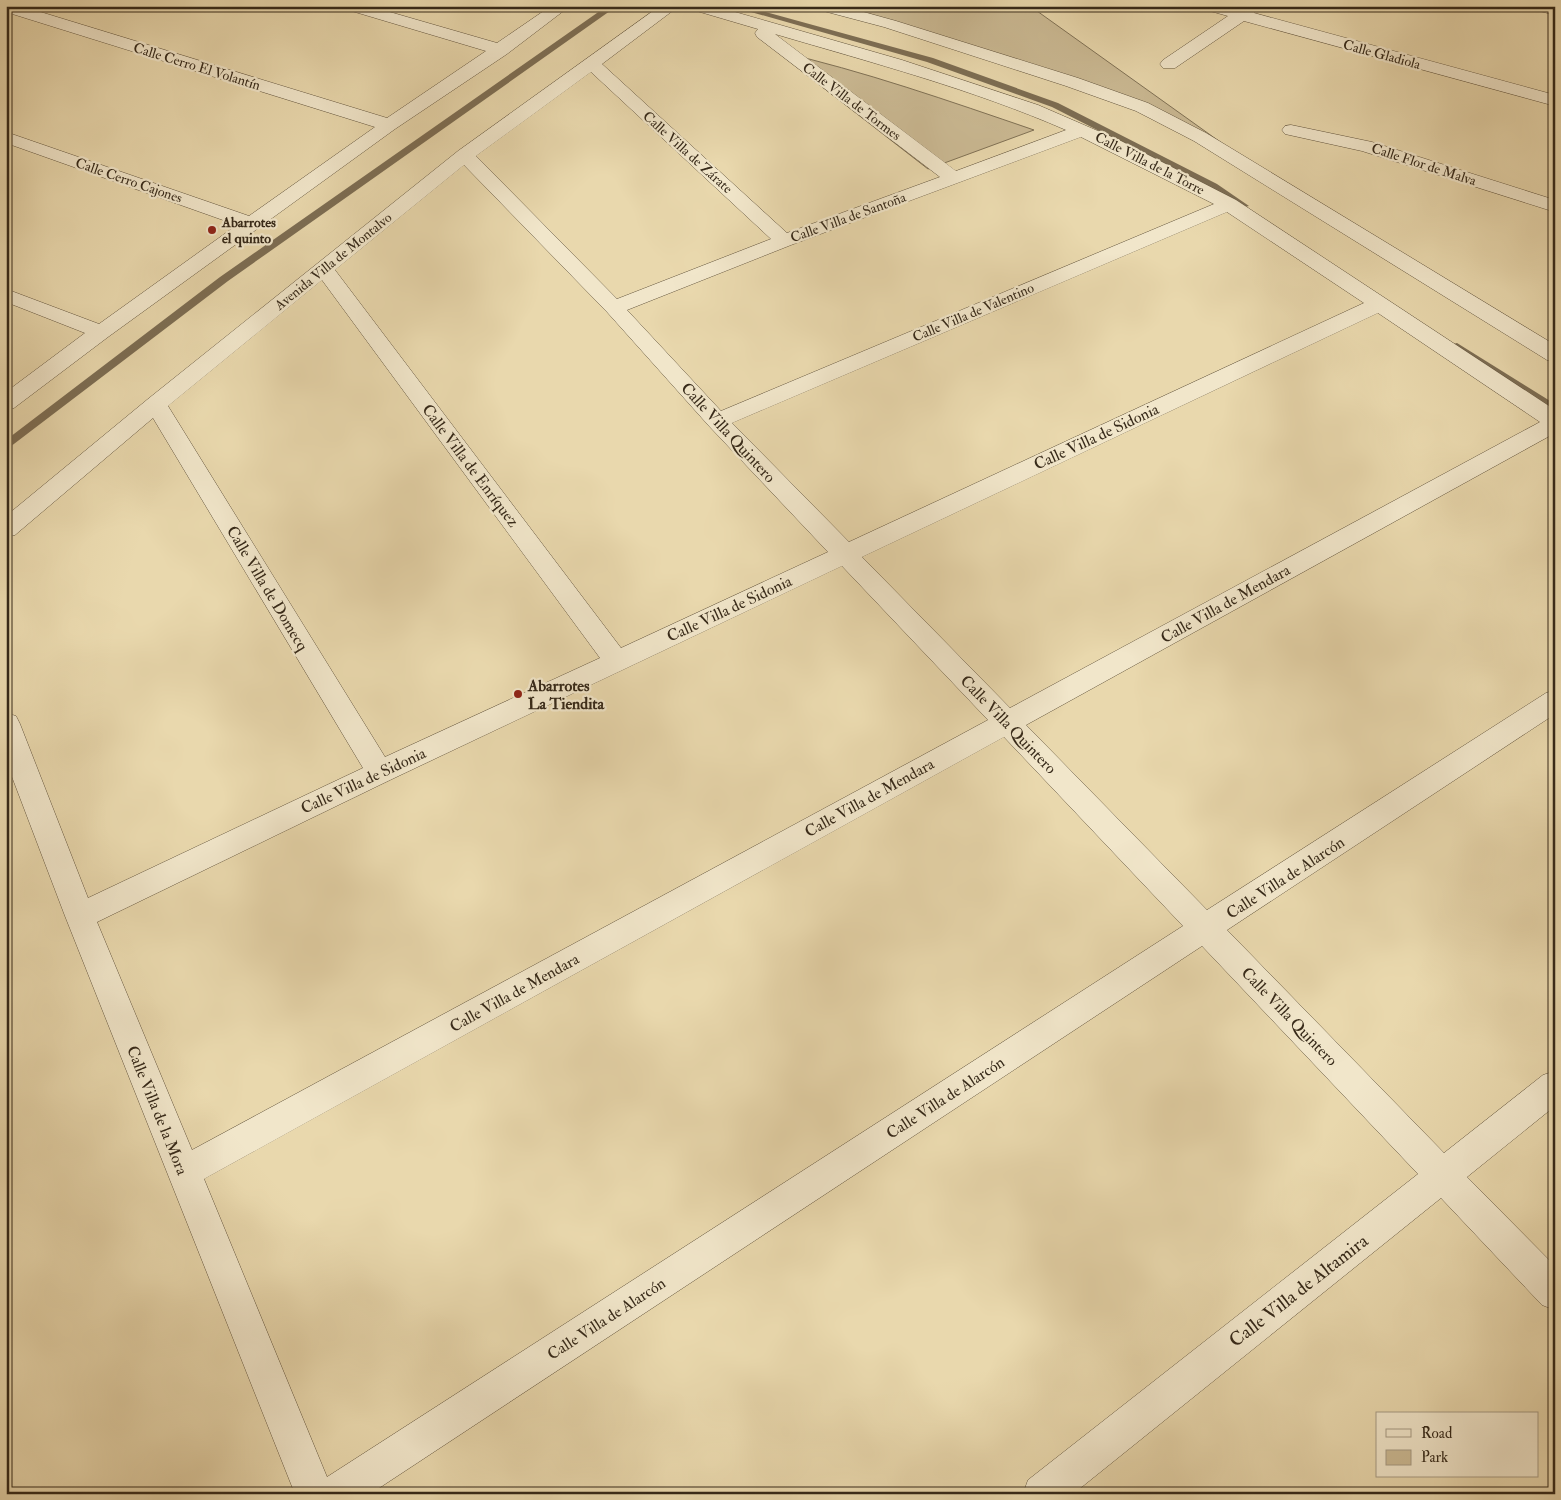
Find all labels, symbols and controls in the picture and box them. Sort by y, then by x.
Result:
street label: Calle Gladiola [1341,36,1423,73]
street label: Calle Cerro El Volantín [131,39,262,94]
street label: Calle Villa de Tormes [799,59,904,144]
street label: Calle Villa de Zárate [639,108,736,197]
street label: Calle Villa de la Torre [1092,128,1208,199]
street label: Calle Flor de Malva [1369,140,1479,190]
street label: Calle Cerro Cajones [73,154,185,207]
street label: Calle Villa de Santoña [788,189,909,246]
street label: Avenida Villa de Montalvo [271,209,395,314]
place label: Abarrotes el quinto [221,214,276,248]
marker: Abarrotes el quinto [206,224,218,236]
street label: Calle Villa de Valentino [910,279,1037,346]
street label: Calle Villa Quintero [677,378,780,487]
street label: Calle Villa de Sidonia [1031,399,1163,475]
street label: Calle Villa de Enríquez [417,400,523,531]
street label: Calle Villa de Domecq [222,522,313,655]
street label: Calle Villa de Mendara [1157,560,1294,648]
street label: Calle Villa de Sidonia [664,571,796,647]
street label: Calle Villa Quintero [956,671,1061,779]
place label: Abarrotes La Tiendita [527,676,605,714]
marker: Abarrotes La Tiendita [512,688,524,700]
street label: Calle Villa de Sidonia [298,743,430,819]
street label: Calle Villa de Mendara [801,754,938,842]
street label: Calle Villa de Alarcón [1223,832,1348,924]
street label: Calle Villa de Mendara [446,949,583,1037]
street label: Calle Villa Quintero [1237,963,1342,1071]
street label: Calle Villa de la Mora [122,1043,192,1178]
street label: Calle Villa de Alarcón [883,1052,1008,1144]
street label: Calle Villa de Altamira [1224,1229,1373,1353]
street label: Calle Villa de Alarcón [544,1273,669,1365]
legend [1376,1412,1538,1478]
text: Road [1421,1424,1453,1443]
text: Park [1421,1448,1448,1467]

